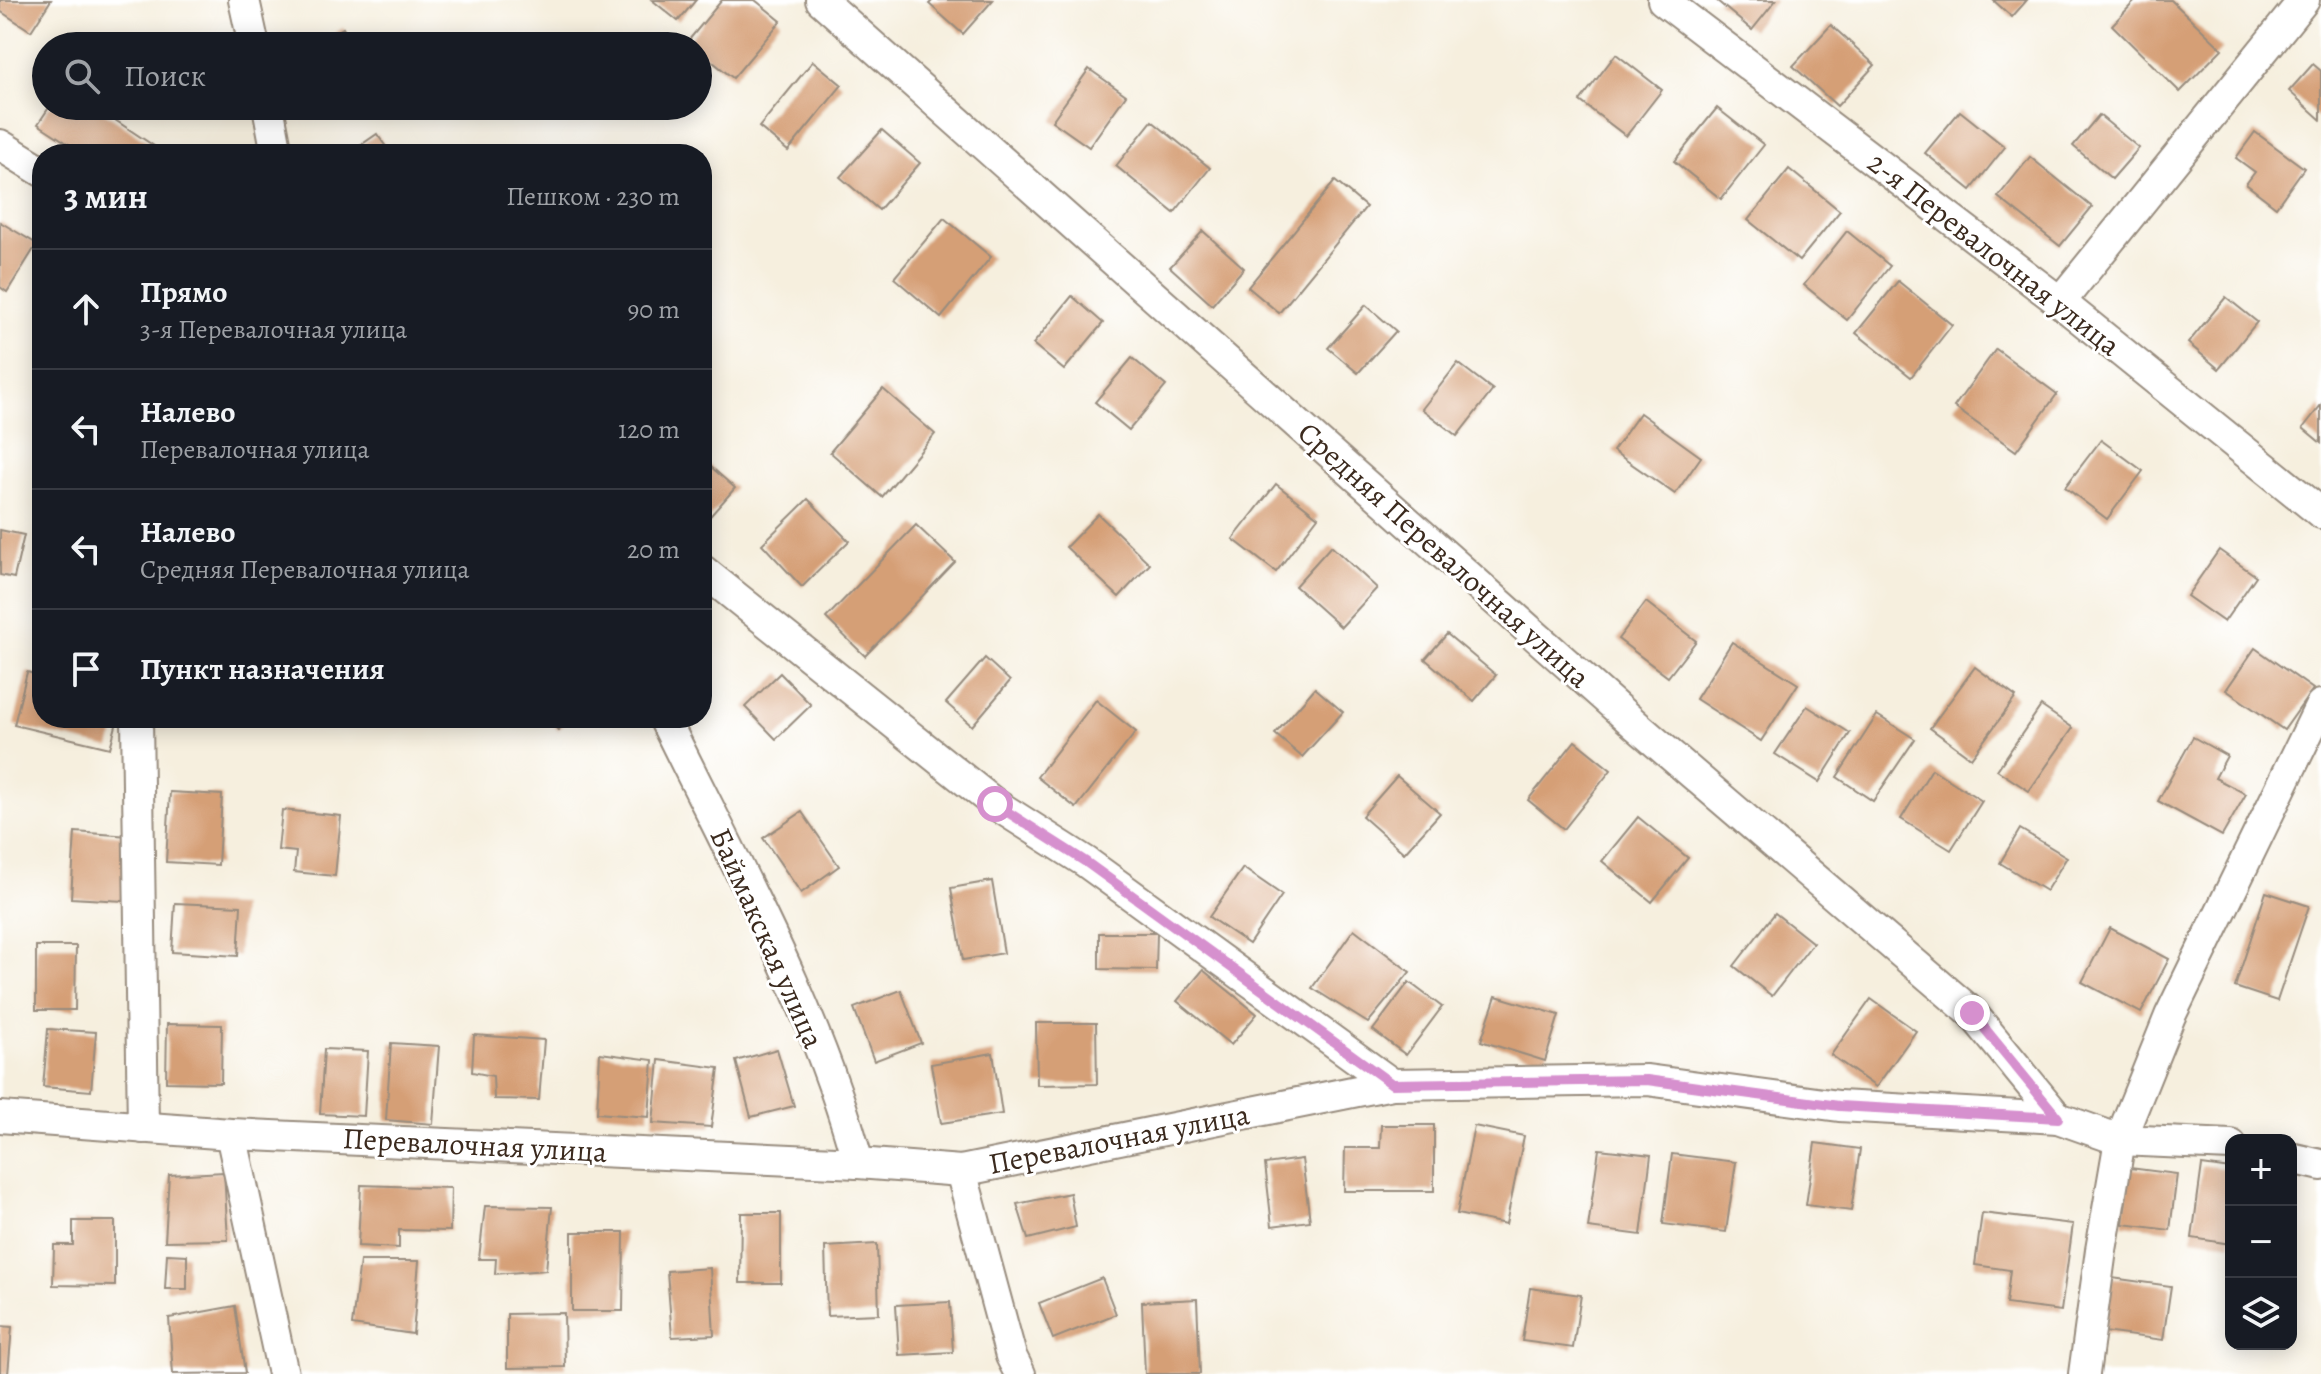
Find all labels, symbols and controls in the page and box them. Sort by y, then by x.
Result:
search box [32,32,712,120]
icon: search [60,54,104,98]
text: Поиск [124,56,206,96]
street label: 2-я Перевалочная улица [1859,143,2129,365]
text: 3 мин [64,173,148,220]
text: Пешком · 230 m [506,179,680,214]
text: Прямо [140,272,227,312]
icon: ahead [64,287,108,331]
text: 90 m [628,292,680,327]
text: 3-я Перевалочная улица [140,312,407,347]
text: Налево [140,392,235,432]
icon: left [64,407,108,451]
text: 120 m [618,412,680,447]
street label: Средняя Перевалочная улица [1289,413,1599,697]
text: Перевалочная улица [140,432,369,467]
text: Налево [140,512,235,552]
icon: left [64,527,108,571]
text: 20 m [627,532,680,567]
text: Средняя Перевалочная улица [140,552,469,587]
icon: arrive [64,647,108,691]
text: Пункт назначения [140,649,385,689]
route start [977,786,1013,822]
street label: Баймакская улица [701,822,834,1055]
route end [1954,995,1990,1031]
street label: Перевалочная улица [985,1094,1253,1184]
street label: Перевалочная улица [342,1118,608,1172]
map controls [2225,1134,2297,1350]
button: + [2225,1134,2297,1206]
button: − [2225,1206,2297,1278]
button: layers [2225,1278,2297,1350]

